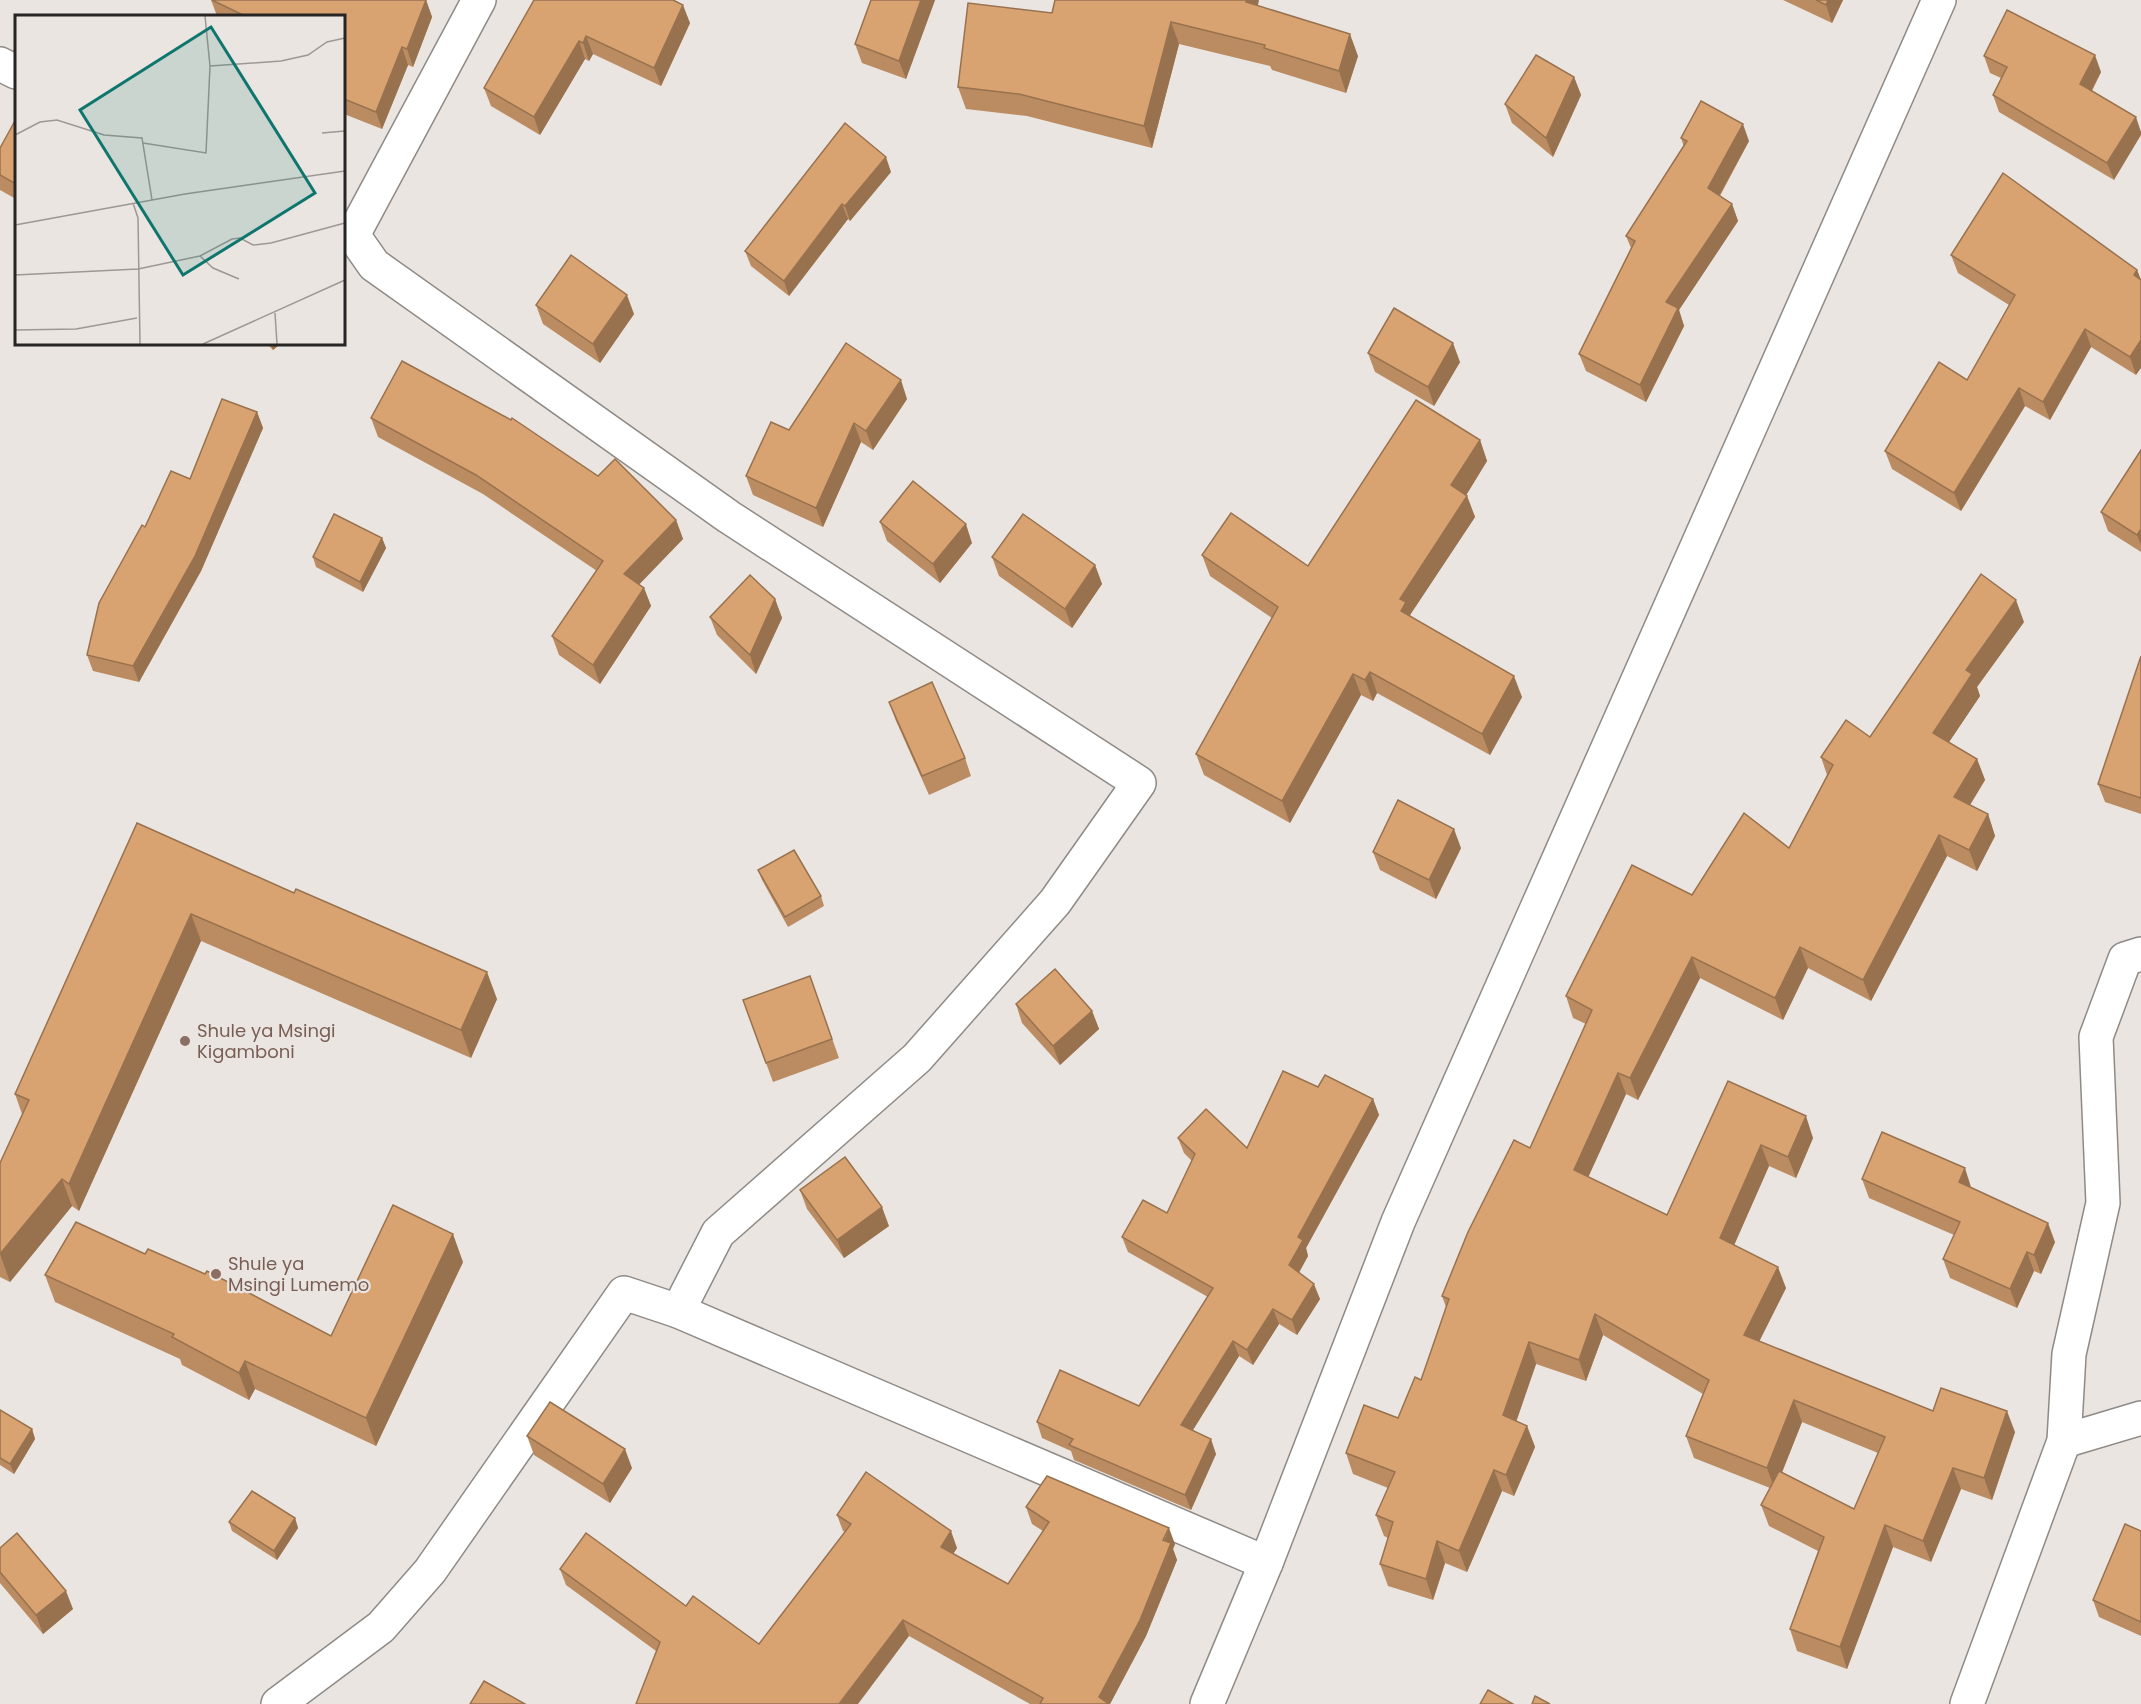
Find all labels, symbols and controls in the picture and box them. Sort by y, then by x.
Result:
inset map [15,15,345,345]
place label: Shule ya Msingi Kigamboni [197,1018,336,1064]
marker: Shule ya Msingi Kigamboni [178,1034,192,1048]
place label: Shule ya Msingi Lumemo [228,1251,369,1297]
marker: Shule ya Msingi Lumemo [209,1267,223,1281]

